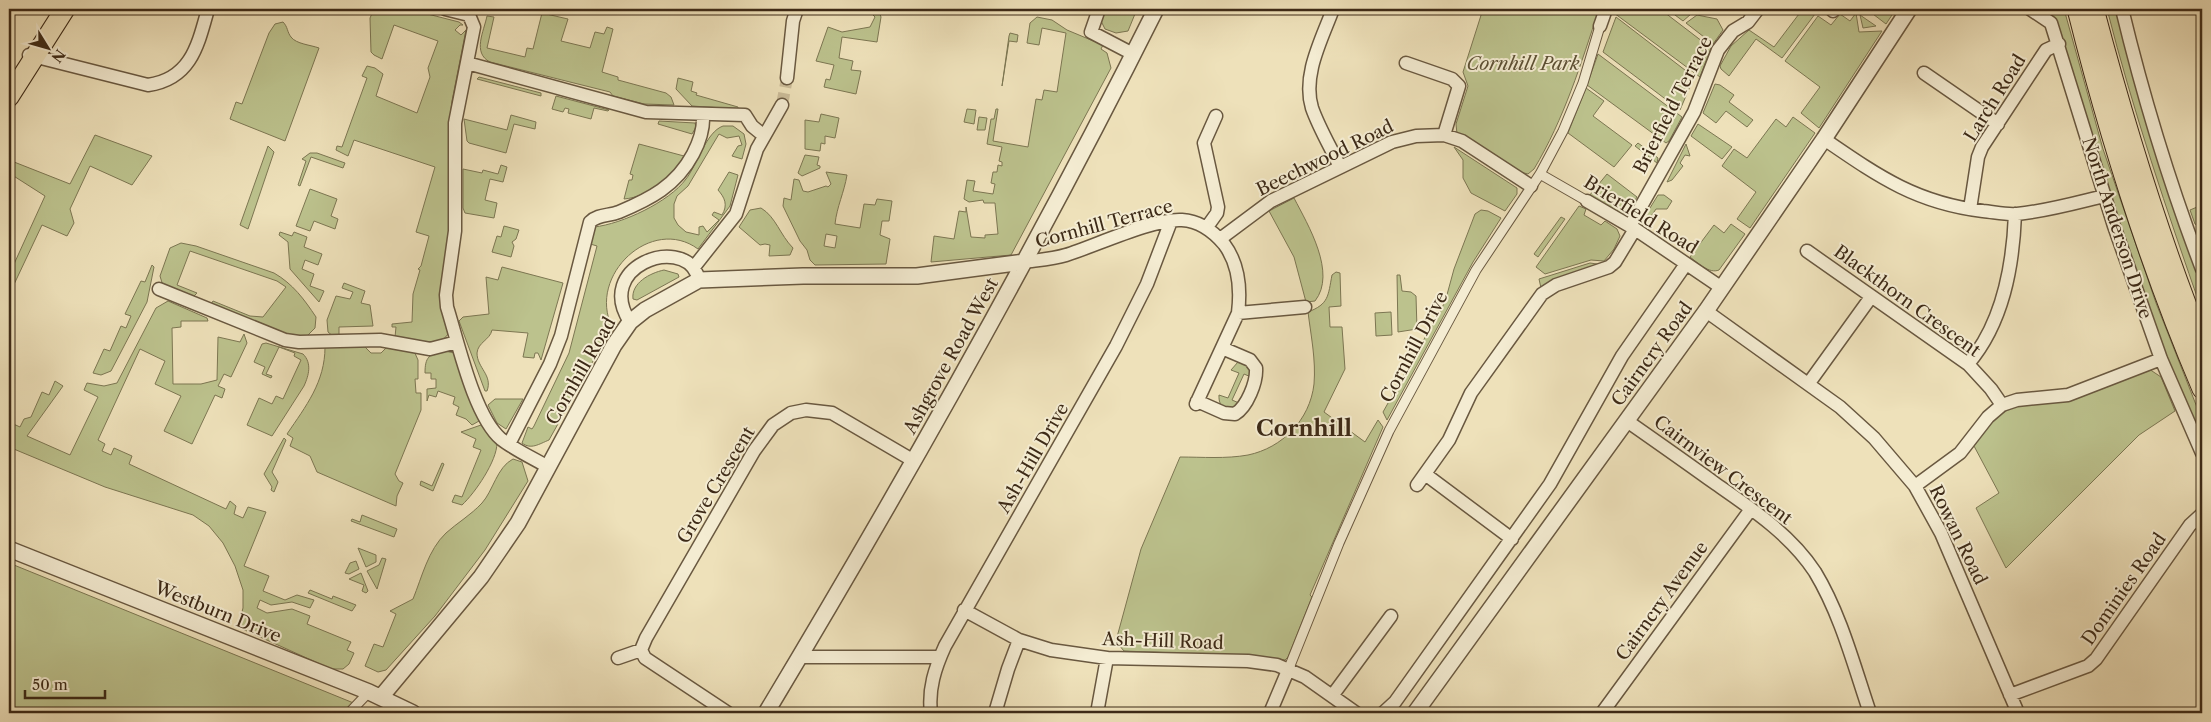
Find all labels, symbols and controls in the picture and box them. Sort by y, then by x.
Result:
north arrow [22,22,72,72]
street label: Brierfield Terrace [1629,33,1717,177]
text: N [48,46,69,66]
street label: Larch Road [1960,50,2030,146]
park label: Cornhill Park [1466,53,1580,75]
street label: Beechwood Road [1253,115,1397,201]
street label: North Anderson Drive [2077,134,2157,322]
street label: Brierfield Road [1580,171,1702,259]
street label: Cornhill Terrace [1033,195,1175,253]
street label: Blackthorn Crescent [1829,240,1985,362]
street label: Ashgrove Road West [898,274,1003,439]
street label: Cornhill Drive [1375,288,1453,406]
street label: Cairncry Road [1607,298,1697,410]
street label: Cornhill Road [541,313,621,429]
street label: Ash-Hill Drive [992,399,1073,518]
street label: Cairnview Crescent [1649,411,1797,530]
district label: Cornhill [1256,415,1352,442]
street label: Grove Crescent [672,422,760,548]
street label: Rowan Road [1924,482,1992,588]
street label: Dominies Road [2077,529,2171,649]
street label: Cairncry Avenue [1611,537,1713,665]
street label: Westburn Drive [150,576,285,647]
street label: Ash-Hill Road [1101,628,1224,654]
scale bar [25,667,105,699]
text: 50 m [32,675,68,694]

